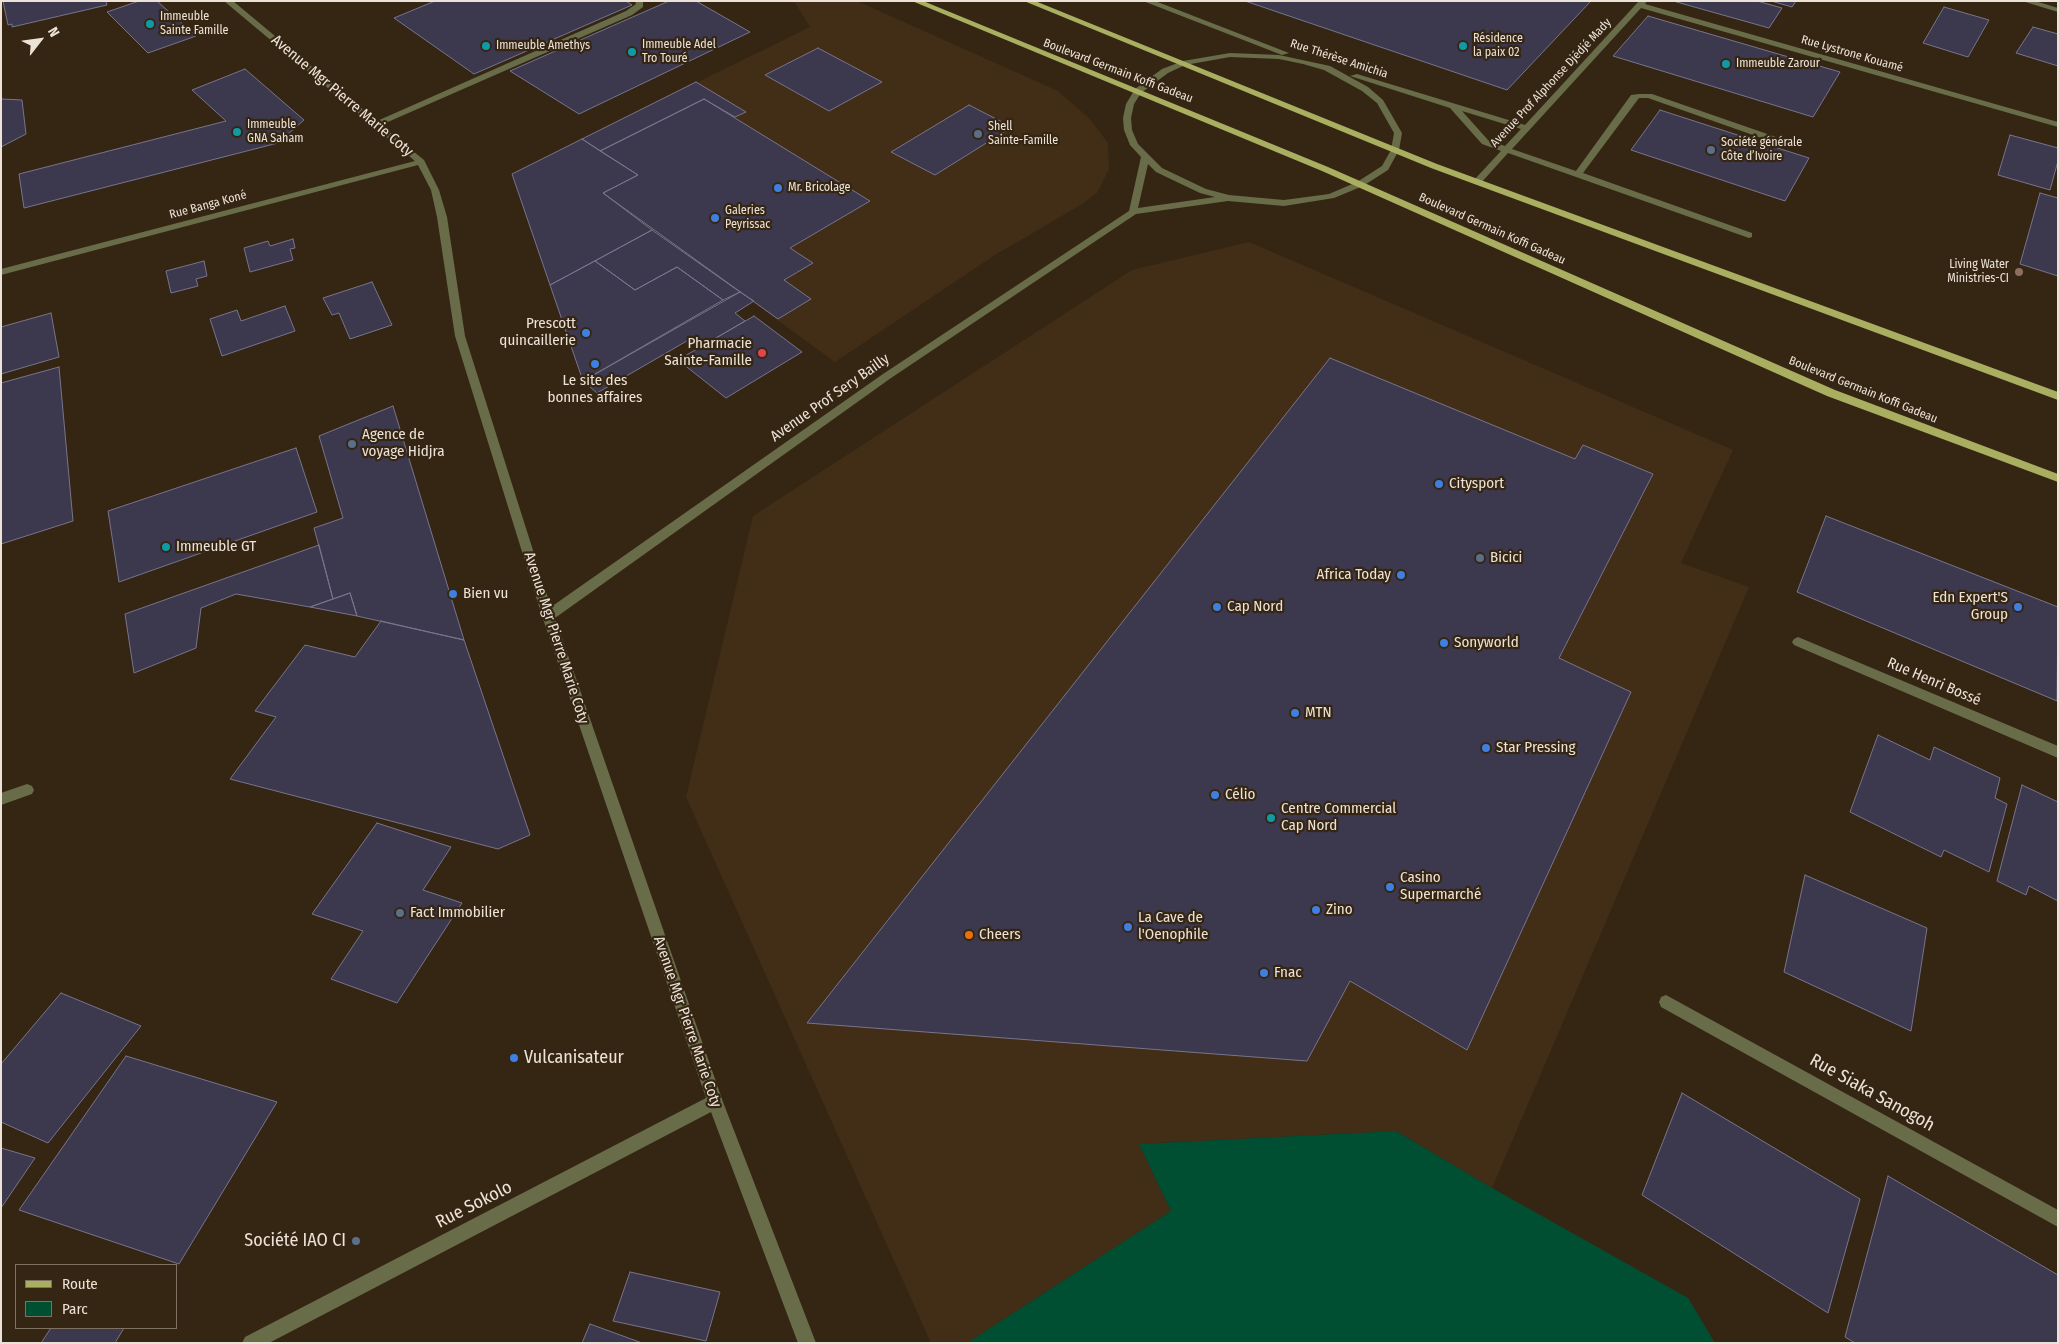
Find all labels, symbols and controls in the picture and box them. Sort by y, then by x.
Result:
place label: Immeuble Sainte Famille [160,10,229,38]
north arrow [15,15,65,65]
street label: Avenue Prof Alphonse Djédjé Mady [1488,16,1614,150]
marker: Immeuble Sainte Famille [144,18,156,30]
text: N [44,24,63,40]
street label: Avenue Mgr Pierre Marie Coty [267,31,417,161]
place label: Résidence la paix 02 [1473,32,1523,60]
street label: Rue Lystrone Kouamé [1799,33,1905,75]
street label: Boulevard Germain Koffi Gadeau [1041,36,1195,106]
street label: Rue Thérèse Amichia [1288,36,1390,82]
place label: Immeuble Adel Tro Touré [642,38,716,66]
place label: Immeuble Amethys [496,39,590,53]
marker: Immeuble Amethys [480,40,492,52]
marker: Résidence la paix 02 [1457,40,1469,52]
marker: Immeuble Adel Tro Touré [626,46,638,58]
place label: Immeuble Zarour [1736,57,1820,71]
marker: Immeuble Zarour [1720,58,1732,70]
place label: Immeuble GNA Saham [247,118,304,146]
place label: Shell Sainte-Famille [988,120,1058,148]
marker: Immeuble GNA Saham [231,126,243,138]
marker: Shell Sainte-Famille [972,128,984,140]
place label: Société générale Côte d’Ivoire [1721,136,1802,164]
marker: Société générale Côte d’Ivoire [1705,144,1717,156]
place label: Mr. Bricolage [788,181,850,195]
marker: Mr. Bricolage [772,182,784,194]
street label: Rue Banga Koné [168,188,248,222]
street label: Boulevard Germain Koffi Gadeau [1416,190,1568,268]
place label: Galeries Peyrissac [725,204,770,232]
marker: Galeries Peyrissac [709,212,721,224]
place label: Living Water Ministries-CI [1947,258,2009,286]
marker: Living Water Ministries-CI [2013,266,2025,278]
place label: Prescott quincaillerie [499,315,576,350]
marker: Prescott quincaillerie [580,327,592,339]
place label: Pharmacie Sainte-Famille [664,335,752,370]
marker: Pharmacie Sainte-Famille [756,347,768,359]
street label: Avenue Prof Sery Bailly [767,350,893,446]
street label: Boulevard Germain Koffi Gadeau [1787,354,1939,426]
marker: Le site des bonnes affaires [589,358,601,370]
place label: Le site des bonnes affaires [548,372,642,407]
place label: Agence de voyage Hidjra [362,426,445,461]
marker: Agence de voyage Hidjra [346,438,358,450]
place label: Citysport [1449,475,1504,493]
marker: Citysport [1433,478,1445,490]
place label: Immeuble GT [176,538,256,556]
marker: Immeuble GT [160,541,172,553]
place label: Bicici [1490,549,1522,567]
street label: Avenue Mgr Pierre Marie Coty [520,550,592,726]
marker: Bicici [1474,552,1486,564]
place label: Africa Today [1316,566,1391,584]
marker: Africa Today [1395,569,1407,581]
place label: Bien vu [463,585,508,603]
marker: Bien vu [447,588,459,600]
place label: Edn Expert'S Group [1932,589,2008,624]
place label: Cap Nord [1227,598,1283,616]
marker: Cap Nord [1211,601,1223,613]
marker: Edn Expert'S Group [2012,601,2024,613]
place label: Sonyworld [1454,634,1519,652]
marker: Sonyworld [1438,637,1450,649]
street label: Rue Henri Bossé [1884,654,1984,710]
place label: MTN [1305,704,1332,722]
marker: MTN [1289,707,1301,719]
place label: Star Pressing [1496,739,1576,757]
marker: Star Pressing [1480,742,1492,754]
place label: Célio [1225,786,1255,804]
marker: Célio [1209,789,1221,801]
place label: Centre Commercial Cap Nord [1281,800,1396,835]
marker: Centre Commercial Cap Nord [1265,812,1277,824]
place label: Casino Supermarché [1400,869,1481,904]
marker: Casino Supermarché [1384,881,1396,893]
place label: Zino [1326,901,1353,919]
place label: Fact Immobilier [410,904,505,922]
marker: Zino [1310,904,1322,916]
marker: Fact Immobilier [394,907,406,919]
place label: La Cave de l'Oenophile [1138,909,1208,944]
marker: La Cave de l'Oenophile [1122,921,1134,933]
place label: Cheers [979,926,1021,944]
marker: Cheers [963,929,975,941]
street label: Avenue Mgr Pierre Marie Coty [649,934,725,1110]
place label: Fnac [1274,964,1302,982]
marker: Fnac [1258,967,1270,979]
place label: Vulcanisateur [524,1047,624,1069]
street label: Rue Siaka Sanogoh [1806,1050,1938,1136]
marker: Vulcanisateur [508,1052,520,1064]
street label: Rue Sokolo [432,1177,516,1233]
place label: Société IAO CI [244,1230,346,1252]
marker: Société IAO CI [350,1235,362,1247]
legend [15,1264,178,1329]
text: Route [62,1275,98,1293]
text: Parc [62,1300,88,1318]

